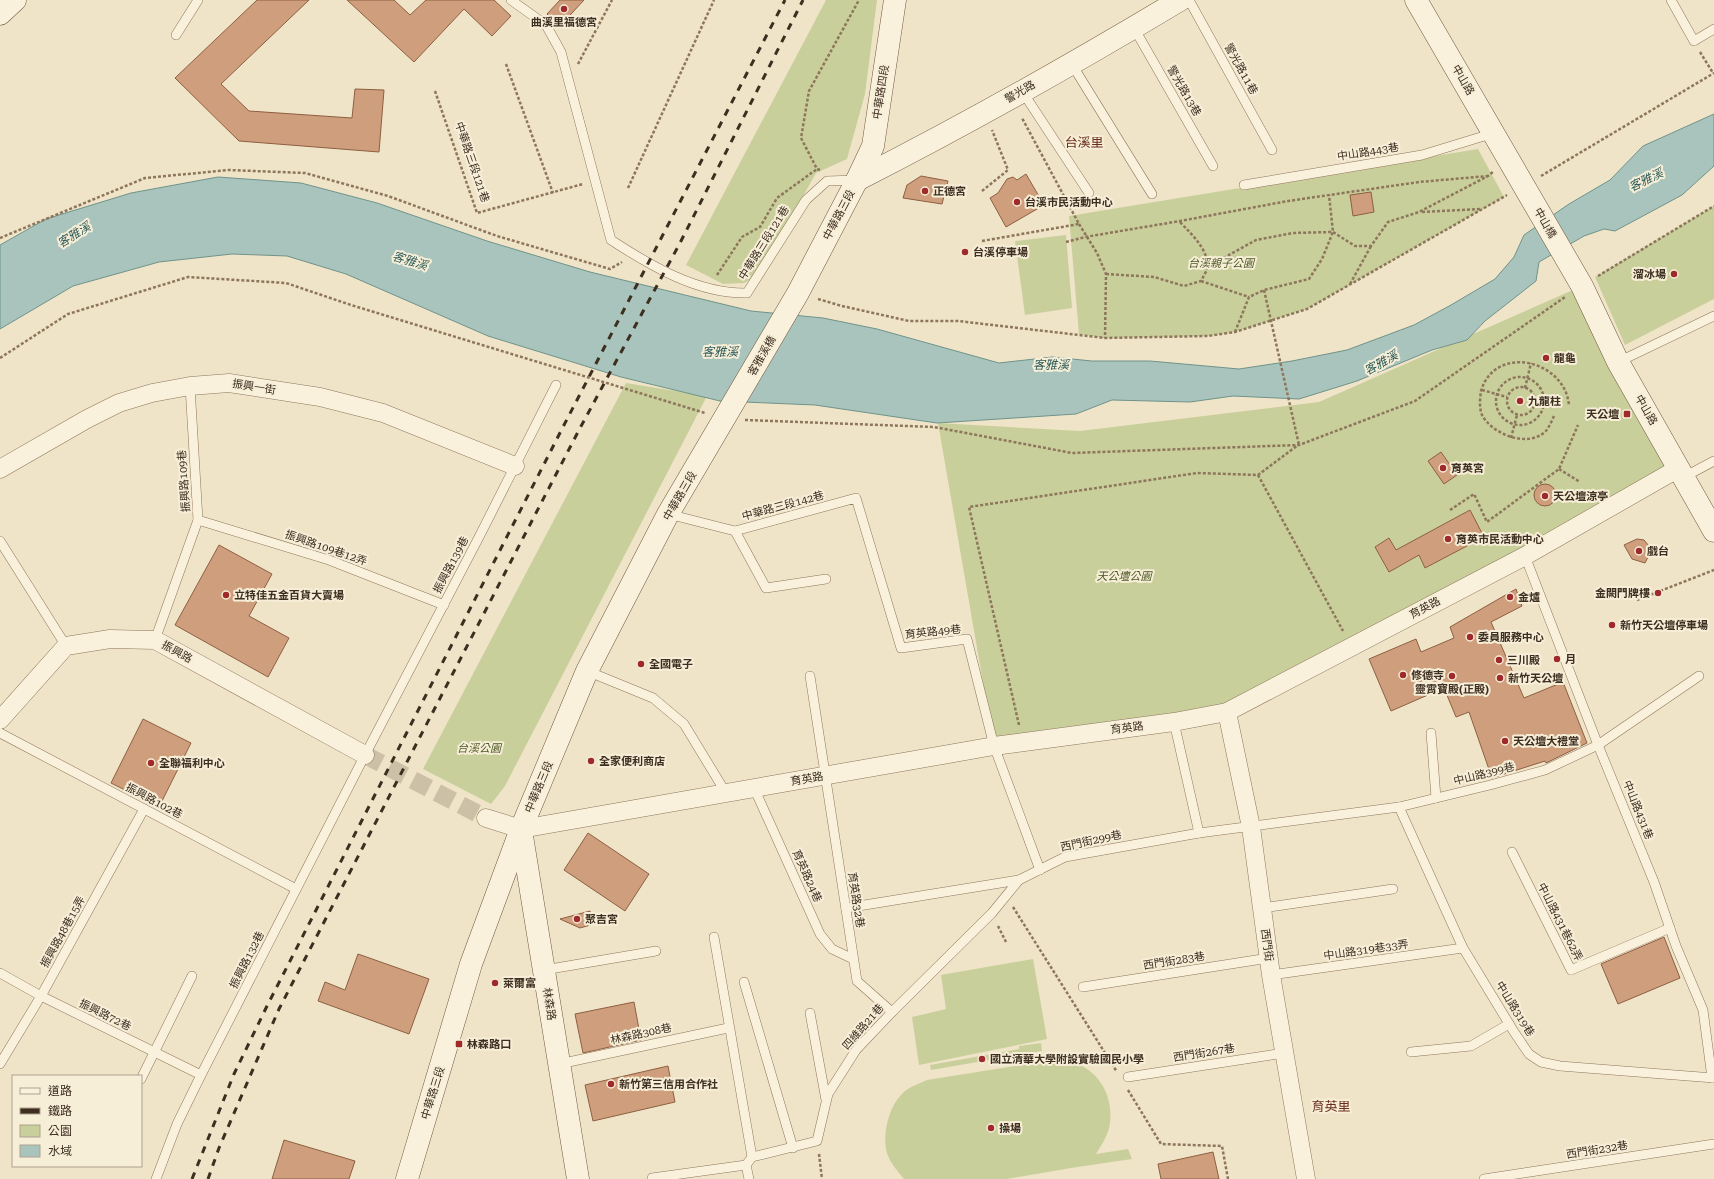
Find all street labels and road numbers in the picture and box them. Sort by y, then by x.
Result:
street label: 警光路11巷 [1222,41,1260,97]
street label: 中山路 [1449,62,1477,98]
street label: 警光路13巷 [1164,63,1204,119]
street label: 中華路四段 [870,64,892,120]
street label: 警光路 [1002,78,1038,106]
street label: 中華路三段121巷 [452,120,492,204]
street label: 中山路443巷 [1336,141,1400,163]
street label: 中華路三段 [820,188,858,242]
street label: 中華路三段121巷 [736,204,792,282]
street label: 中山橋 [1531,205,1559,241]
street label: 客雅溪橋 [745,334,779,378]
street label: 振興一街 [231,377,277,397]
street label: 中山路 [1632,392,1660,428]
street label: 振興路109巷 [175,449,193,513]
street label: 中華路三段 [661,469,699,523]
street label: 中華路三段142巷 [741,489,825,523]
street label: 振興路109巷12弄 [283,528,369,568]
street label: 振興路139巷 [431,534,471,596]
street label: 育英路 [1407,595,1443,621]
street label: 育英路49巷 [904,623,962,641]
street label: 振興路 [159,638,195,666]
street label: 育英路 [1110,720,1144,736]
street label: 中華路三段 [522,759,556,815]
street label: 中山路399巷 [1452,760,1516,788]
street label: 育英路 [790,770,824,788]
street label: 中山路431巷 [1620,779,1656,841]
street label: 振興路102巷 [123,781,185,821]
street label: 西門街299巷 [1059,828,1123,854]
street label: 育英路24巷 [790,848,824,904]
street label: 育英路32巷 [845,871,867,929]
street label: 中山路431巷62弄 [1535,881,1585,963]
street label: 振興路48巷15弄 [38,894,88,970]
street label: 西門街 [1258,928,1276,962]
street label: 振興路132巷 [227,929,267,991]
street label: 中山路319巷33弄 [1323,938,1409,962]
street label: 西門街283巷 [1142,950,1206,972]
street label: 中山路319巷 [1493,979,1537,1039]
street label: 林森路 [540,987,558,1021]
street label: 振興路72巷 [77,997,133,1033]
street label: 四維路21巷 [840,1001,886,1053]
street label: 林森路308巷 [609,1021,673,1047]
street label: 西門街267巷 [1172,1042,1236,1064]
street label: 中華路三段 [419,1065,447,1121]
street label: 西門街232巷 [1565,1139,1629,1161]

